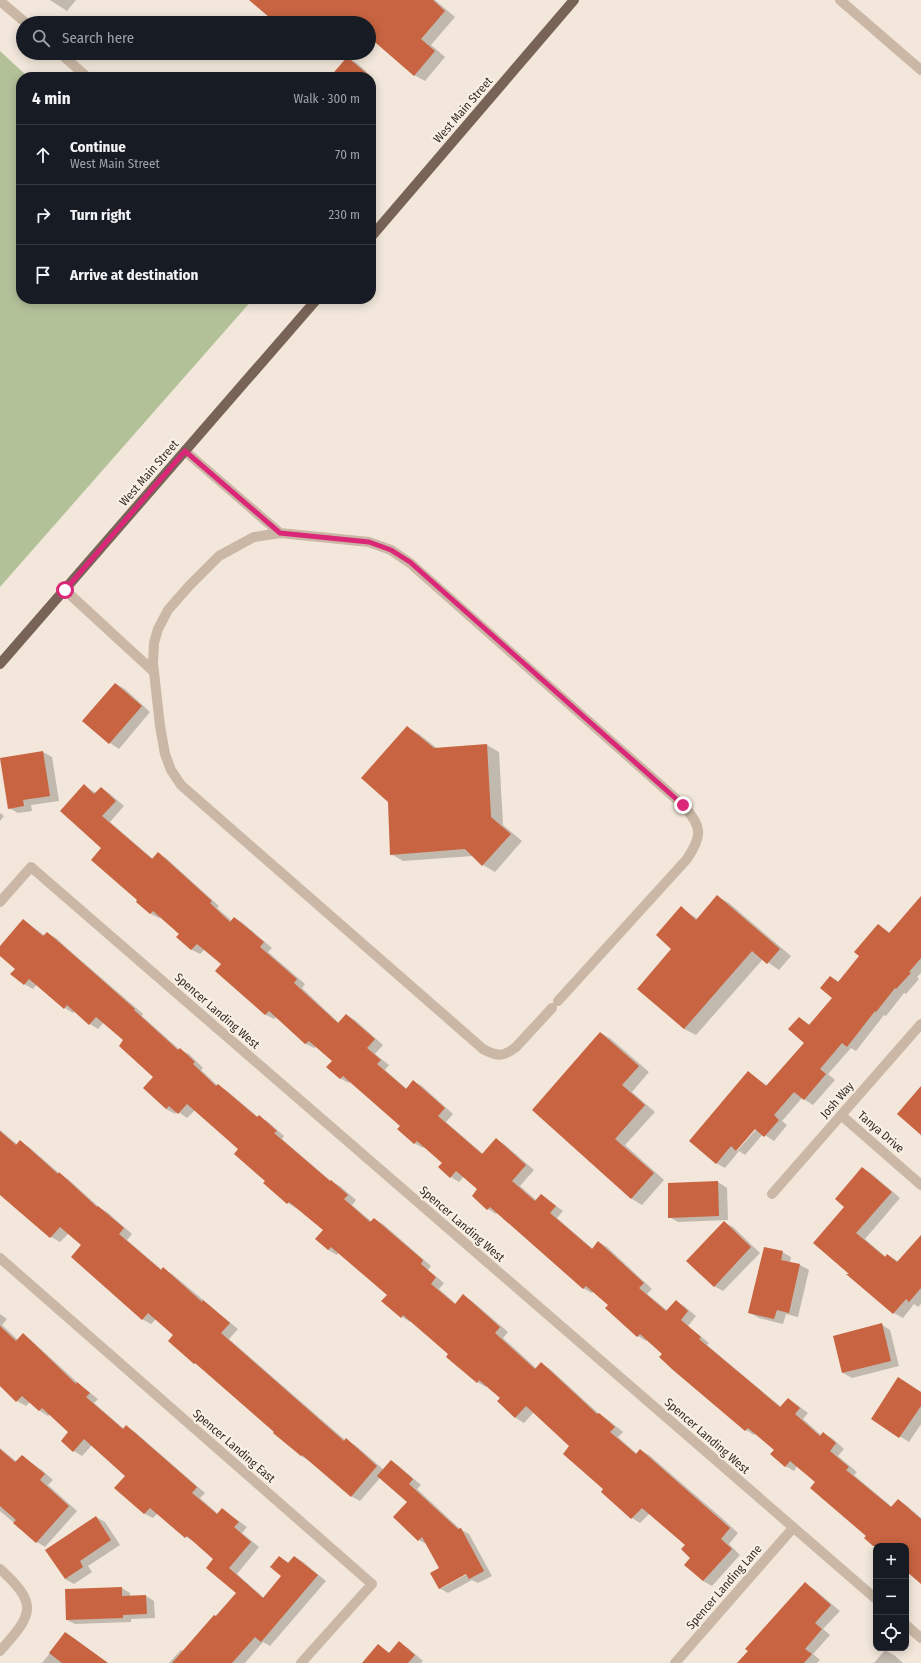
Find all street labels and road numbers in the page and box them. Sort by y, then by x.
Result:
street label: West Main Street [431,74,495,146]
street label: West Main Street [117,437,181,509]
street label: Spencer Landing West [172,970,262,1052]
street label: Josh Way [817,1078,857,1121]
street label: Tanya Drive [855,1108,907,1156]
street label: Spencer Landing West [417,1183,507,1265]
street label: Spencer Landing West [662,1395,752,1477]
street label: Spencer Landing East [190,1406,278,1486]
street label: Spencer Landing Lane [683,1542,765,1632]

